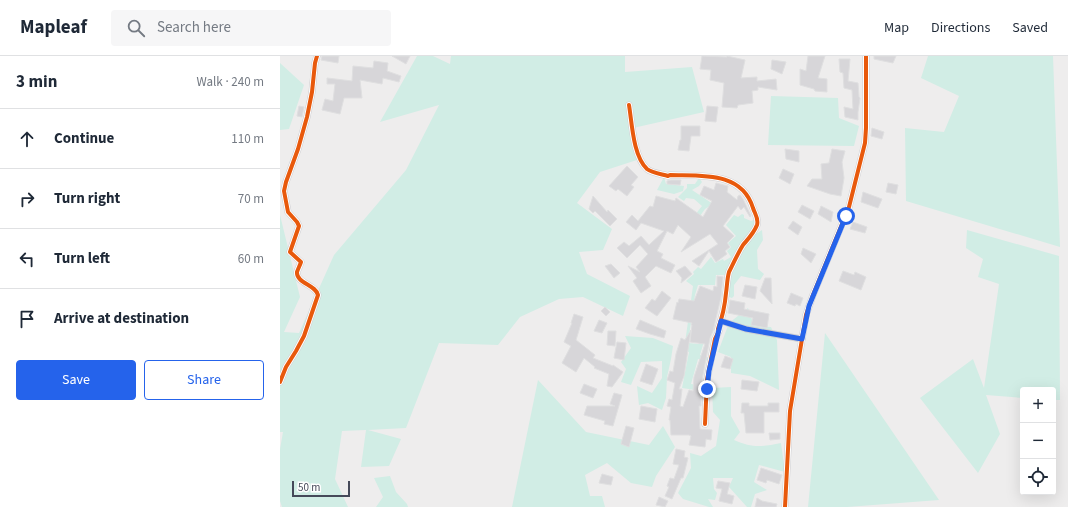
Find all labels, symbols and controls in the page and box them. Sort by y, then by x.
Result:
search box [111,10,391,46]
text: Mapleaf [20,14,87,41]
icon: search [125,17,147,39]
text: Search here [157,17,231,38]
text: Map [884,18,909,38]
text: Directions [931,18,990,38]
text: Saved [1012,18,1048,38]
text: 3 min [16,70,57,94]
text: Walk · 240 m [196,73,264,91]
icon: ahead [16,128,38,150]
text: Continue [54,128,114,149]
text: 110 m [231,130,264,148]
icon: right [16,188,38,210]
text: Turn right [54,188,120,209]
text: 70 m [238,190,264,208]
route start [837,207,855,225]
icon: left [16,248,38,270]
text: Turn left [54,248,110,269]
text: 60 m [238,250,264,268]
icon: arrive [16,308,38,330]
text: Arrive at destination [54,308,189,329]
button: Save [16,360,136,400]
button: Share [144,360,264,400]
route end [698,380,716,398]
map controls [1020,387,1056,495]
button: + [1020,387,1056,423]
button: − [1020,423,1056,459]
button: locate [1020,459,1056,495]
scale bar [292,479,350,498]
text: 50 m [298,480,320,495]

